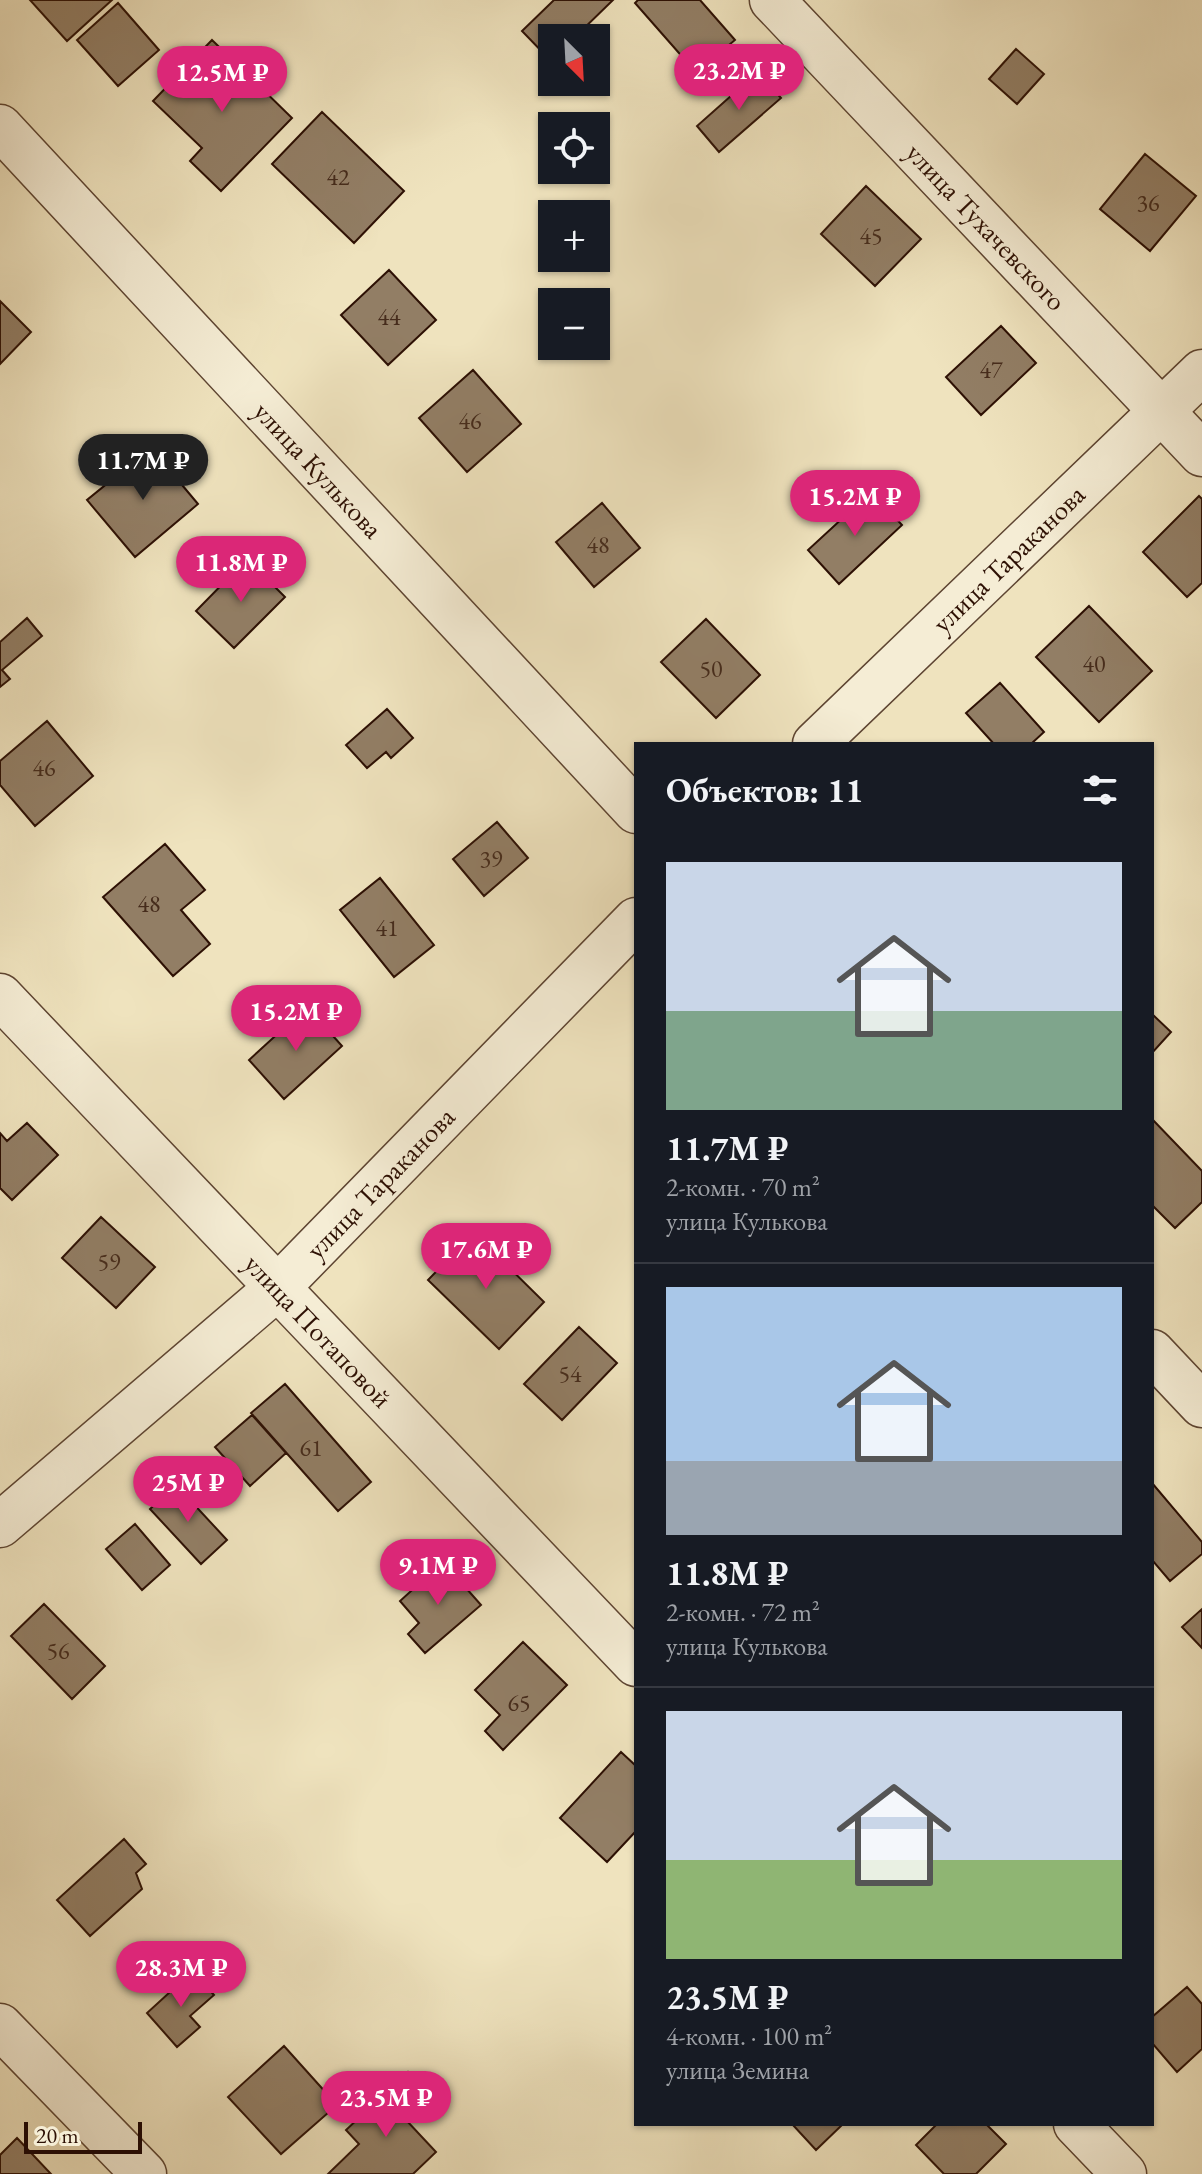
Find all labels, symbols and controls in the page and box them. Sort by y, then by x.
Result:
north arrow [538,24,610,96]
map controls [538,24,610,360]
pin: 23.2M ₽ [665,44,813,112]
pin: 12.5M ₽ [148,46,296,114]
text: 23.2M ₽ [692,53,786,87]
text: 12.5M ₽ [175,55,269,89]
button: locate [538,112,610,184]
street label: улица Тухачевского [898,135,1075,318]
house number: 42 [326,161,350,192]
house number: 36 [1136,187,1160,218]
button: + [538,200,610,272]
house number: 45 [859,220,883,251]
button: − [538,288,610,360]
house number: 44 [377,301,401,332]
house number: 47 [979,354,1003,385]
street label: улица Кулькова [246,394,392,546]
house number: 46 [458,405,482,436]
pin: 11.7M ₽ [69,434,217,502]
text: 11.7M ₽ [96,443,190,477]
pin: 15.2M ₽ [781,470,929,538]
street label: улица Тараканова [924,476,1093,640]
text: 15.2M ₽ [808,479,902,513]
house number: 48 [586,529,610,560]
pin: 11.8M ₽ [167,536,315,604]
text: 11.8M ₽ [194,545,288,579]
house number: 40 [1082,648,1106,679]
house number: 50 [699,653,723,684]
house number: 46 [32,752,56,783]
text: Объектов: 11 [666,768,863,812]
icon: filters [1078,768,1122,812]
house number: 39 [479,843,503,874]
house number: 48 [137,888,161,919]
house number: 41 [375,912,399,943]
icon: home [822,914,966,1058]
pin: 15.2M ₽ [222,985,370,1053]
text: 15.2M ₽ [249,994,343,1028]
street label: улица Тараканова [298,1098,463,1266]
text: 11.7M ₽ [666,1126,789,1170]
text: 2-комн. · 70 m² [666,1170,820,1204]
text: улица Кулькова [666,1204,828,1238]
pin: 17.6M ₽ [412,1223,560,1291]
text: 17.6M ₽ [439,1232,533,1266]
house number: 59 [97,1246,121,1277]
street label: улица Потаповой [237,1246,400,1415]
icon: home [822,1339,966,1483]
house number: 54 [558,1358,582,1389]
house number: 61 [299,1432,323,1463]
pin: 25M ₽ [132,1456,244,1524]
text: 25M ₽ [151,1465,225,1499]
pin: 9.1M ₽ [373,1539,503,1607]
text: 9.1M ₽ [398,1548,478,1582]
text: 11.8M ₽ [666,1551,789,1595]
text: 2-комн. · 72 m² [666,1595,820,1629]
text: улица Кулькова [666,1629,828,1663]
house number: 56 [46,1635,70,1666]
house number: 65 [507,1687,531,1718]
icon: home [822,1763,966,1907]
pin: 28.3M ₽ [107,1941,255,2009]
text: 28.3M ₽ [134,1950,228,1984]
text: 23.5M ₽ [666,1975,789,2019]
text: 4-комн. · 100 m² [666,2019,832,2053]
text: улица Земина [666,2053,809,2087]
pin: 23.5M ₽ [312,2071,460,2139]
text: 23.5M ₽ [339,2080,433,2114]
scale bar [24,2118,142,2154]
text: 20 m [36,2121,79,2150]

